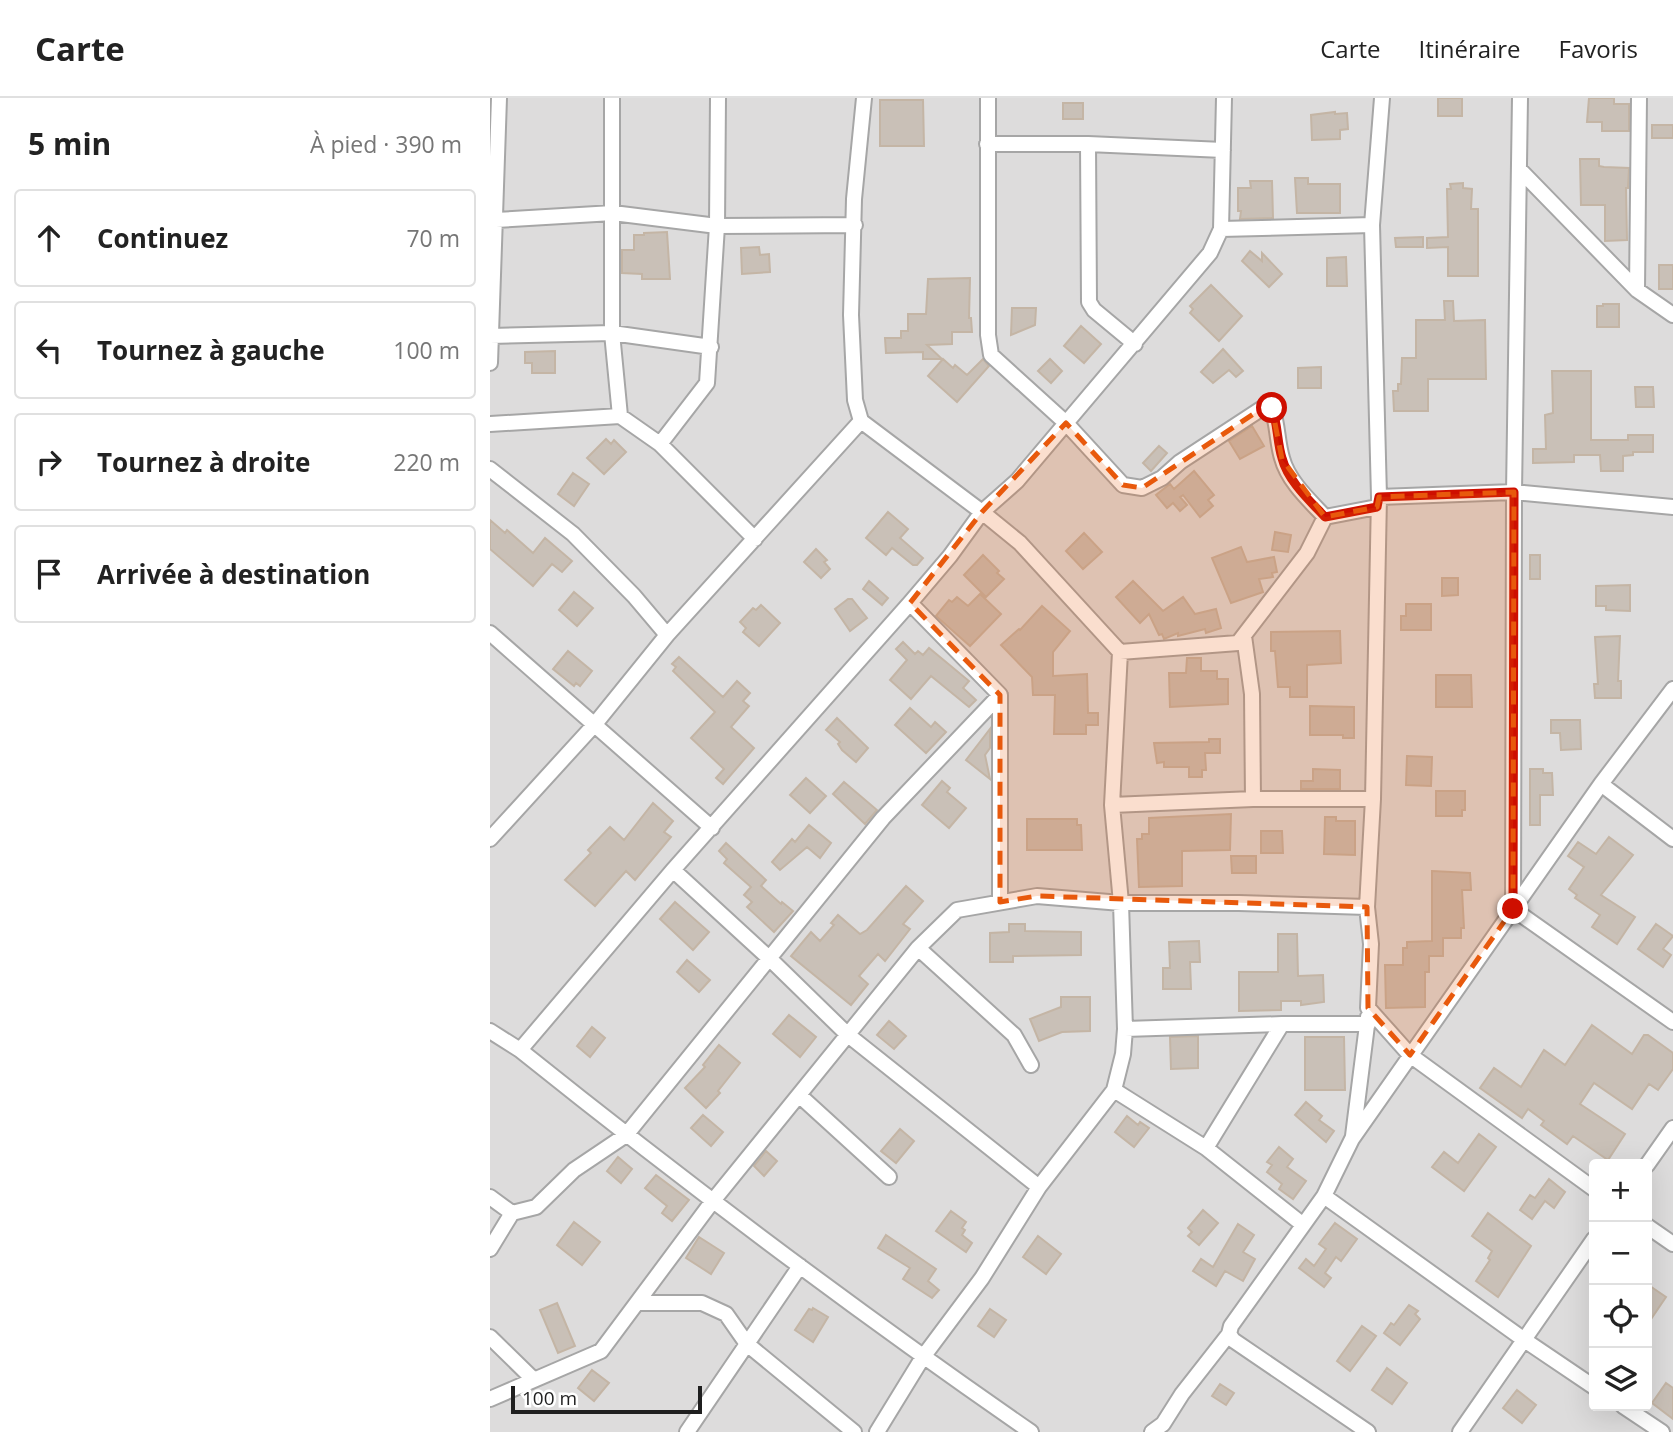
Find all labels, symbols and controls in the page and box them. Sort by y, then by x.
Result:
text: Carte [35,26,125,71]
text: Carte [1320,32,1381,65]
text: Itinéraire [1419,32,1521,65]
text: Favoris [1559,32,1638,65]
text: 5 min [28,123,111,164]
text: À pied · 390 m [310,128,462,160]
icon: ahead [30,219,68,257]
text: Continuez [97,220,228,256]
text: 70 m [406,222,460,254]
icon: left [30,331,68,369]
text: Tournez à gauche [97,332,325,368]
text: 100 m [393,334,460,366]
route start [1256,392,1287,423]
icon: right [30,443,68,481]
text: Tournez à droite [97,444,310,480]
text: 220 m [393,446,460,478]
icon: arrive [30,555,68,593]
text: Arrivée à destination [97,556,370,592]
route end [1497,893,1528,924]
map controls [1589,1159,1652,1411]
button: + [1589,1159,1652,1222]
button: − [1589,1222,1652,1285]
button: locate [1589,1285,1652,1348]
button: layers [1589,1348,1652,1411]
scale bar [511,1383,702,1415]
text: 100 m [522,1385,577,1411]

